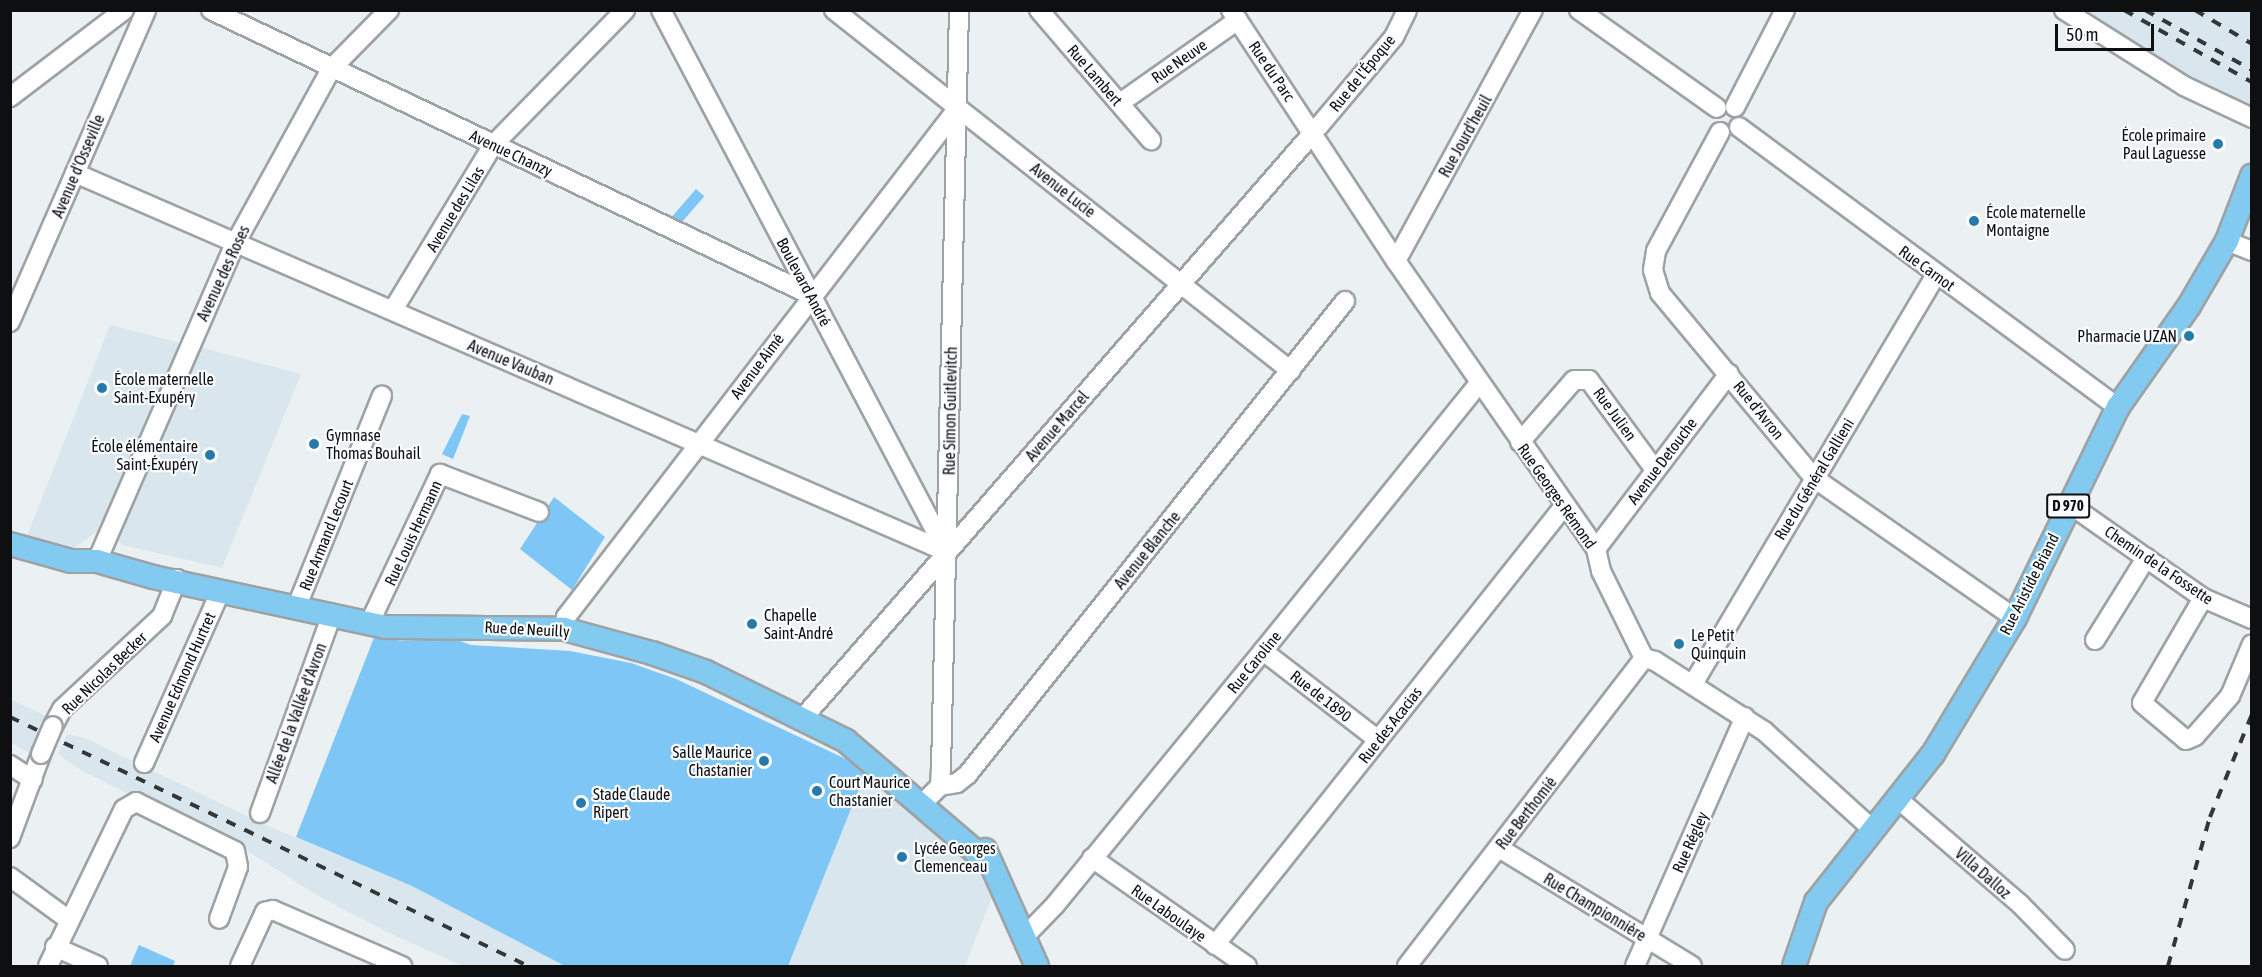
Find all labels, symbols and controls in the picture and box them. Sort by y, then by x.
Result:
scale bar [2058,12,2157,50]
text: 50 m [2066,24,2098,45]
street label: Rue de l'Époque [1325,31,1399,115]
street label: Rue Neuve [1148,35,1210,87]
street label: Rue du Parc [1245,37,1299,105]
street label: Rue Lambert [1063,41,1127,109]
street label: Rue Jourd'heuil [1435,91,1495,181]
street label: Avenue d'Osseville [48,111,108,221]
street label: Avenue Chanzy [467,125,555,181]
place label: École primaire Paul Laguesse [2122,125,2206,163]
marker: École primaire Paul Laguesse [2211,137,2225,151]
street label: Avenue Lucie [1027,159,1099,221]
street label: Avenue des Lilas [422,163,488,255]
place label: École maternelle Montaigne [1986,202,2086,240]
marker: École maternelle Montaigne [1967,214,1981,228]
street label: Avenue des Roses [192,222,254,324]
street label: Boulevard André [773,234,835,330]
street label: Rue Carnot [1895,241,1959,295]
place label: Pharmacie UZAN [2077,326,2177,346]
marker: Pharmacie UZAN [2182,329,2196,343]
street label: Avenue Aimé [726,330,788,402]
street label: Avenue Vauban [465,335,557,389]
street label: Rue Simon Guitlevitch [939,347,961,475]
place label: École maternelle Saint-Exupéry [114,369,214,407]
street label: Rue d'Avron [1730,377,1788,443]
marker: École maternelle Saint-Exupéry [95,381,109,395]
street label: Rue Julien [1589,384,1641,444]
street label: Avenue Marcel [1021,387,1093,465]
street label: Avenue Detouche [1623,414,1701,508]
street label: Rue du Général Gallieni [1770,415,1858,543]
place label: Gymnase Thomas Bouhail [326,425,421,463]
place label: École élémentaire Saint-Éxupéry [91,436,198,474]
marker: Gymnase Thomas Bouhail [307,437,321,451]
street label: Rue Georges Rémond [1514,440,1600,552]
marker: École élémentaire Saint-Éxupéry [203,448,217,462]
street label: Rue Armand Lecourt [295,477,357,593]
street label: Rue Louis Hermann [380,477,446,589]
road number: D 970 [2046,494,2090,518]
street label: Avenue Blanche [1110,507,1184,593]
street label: Chemin de la Fossette [2101,522,2217,608]
street label: Rue Aristide Briand [1995,530,2063,638]
place label: Chapelle Saint-André [764,605,833,643]
street label: Avenue Edmond Hurtret [145,609,219,745]
street label: Rue de Neuilly [484,617,570,641]
marker: Chapelle Saint-André [745,617,759,631]
place label: Le Petit Quinquin [1691,625,1746,663]
street label: Rue Caroline [1223,627,1285,697]
street label: Rue Nicolas Becker [58,628,150,718]
marker: Le Petit Quinquin [1672,637,1686,651]
street label: Allée de la Vallée d'Avron [262,640,330,786]
street label: Rue de 1890 [1287,666,1355,726]
street label: Rue des Acacias [1354,683,1426,767]
place label: Salle Maurice Chastanier [673,742,752,780]
marker: Salle Maurice Chastanier [757,754,771,768]
place label: Court Maurice Chastanier [829,772,910,810]
street label: Rue Berthomié [1492,773,1560,853]
place label: Stade Claude Ripert [593,784,670,822]
marker: Court Maurice Chastanier [810,784,824,798]
marker: Stade Claude Ripert [574,796,588,810]
street label: Rue Régley [1668,808,1712,876]
place label: Lycée Georges Clemenceau [914,838,996,876]
street label: Villa Dalloz [1951,844,2015,902]
marker: Lycée Georges Clemenceau [895,850,909,864]
street label: Rue Championnière [1540,869,1650,945]
street label: Rue Laboulaye [1128,880,1210,946]

